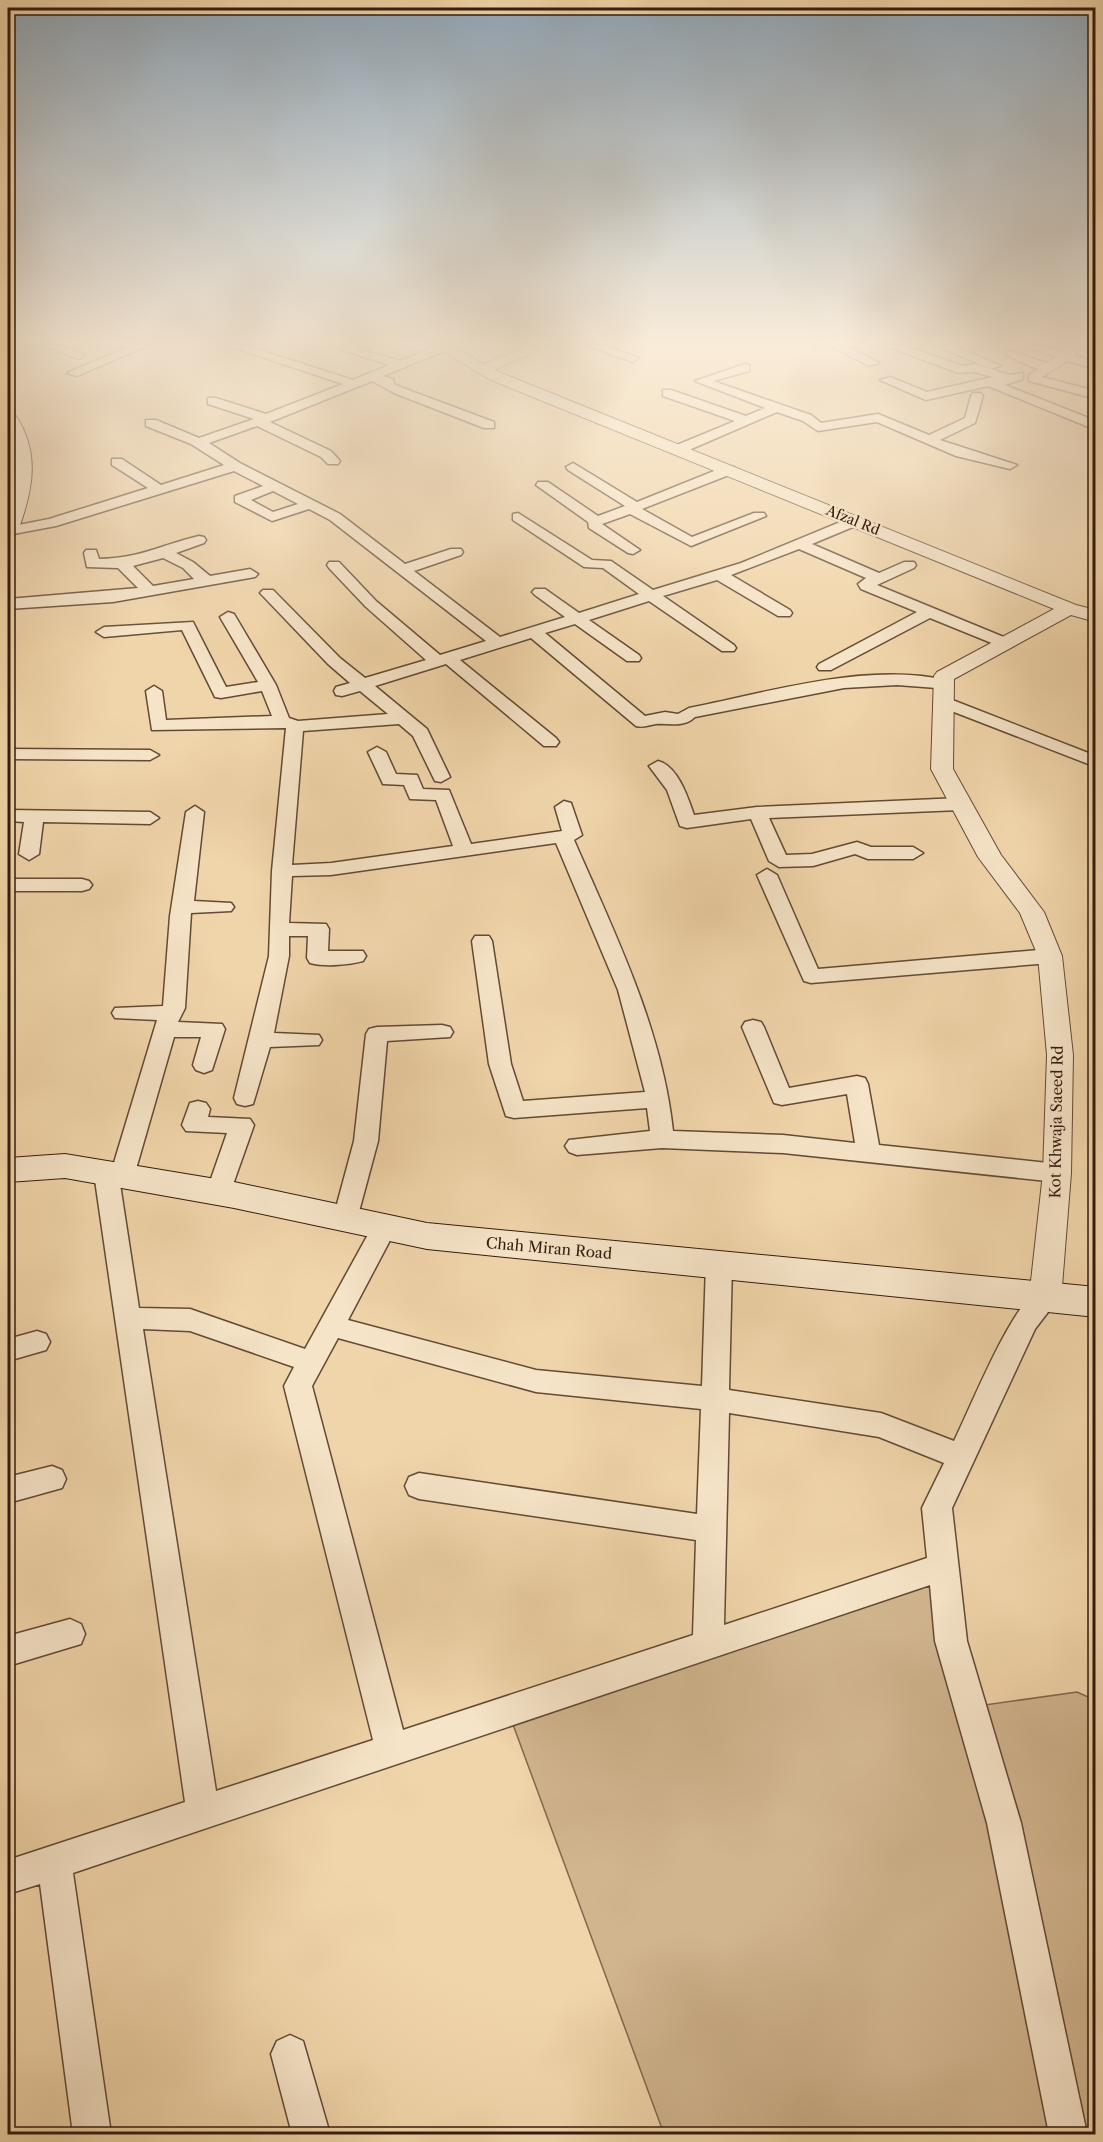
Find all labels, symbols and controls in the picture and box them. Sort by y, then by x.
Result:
street label: Afzal Rd [822,501,883,539]
street label: Kot Khwaja Saeed Rd [1045,1045,1067,1199]
street label: Chah Miran Road [485,1233,613,1263]

